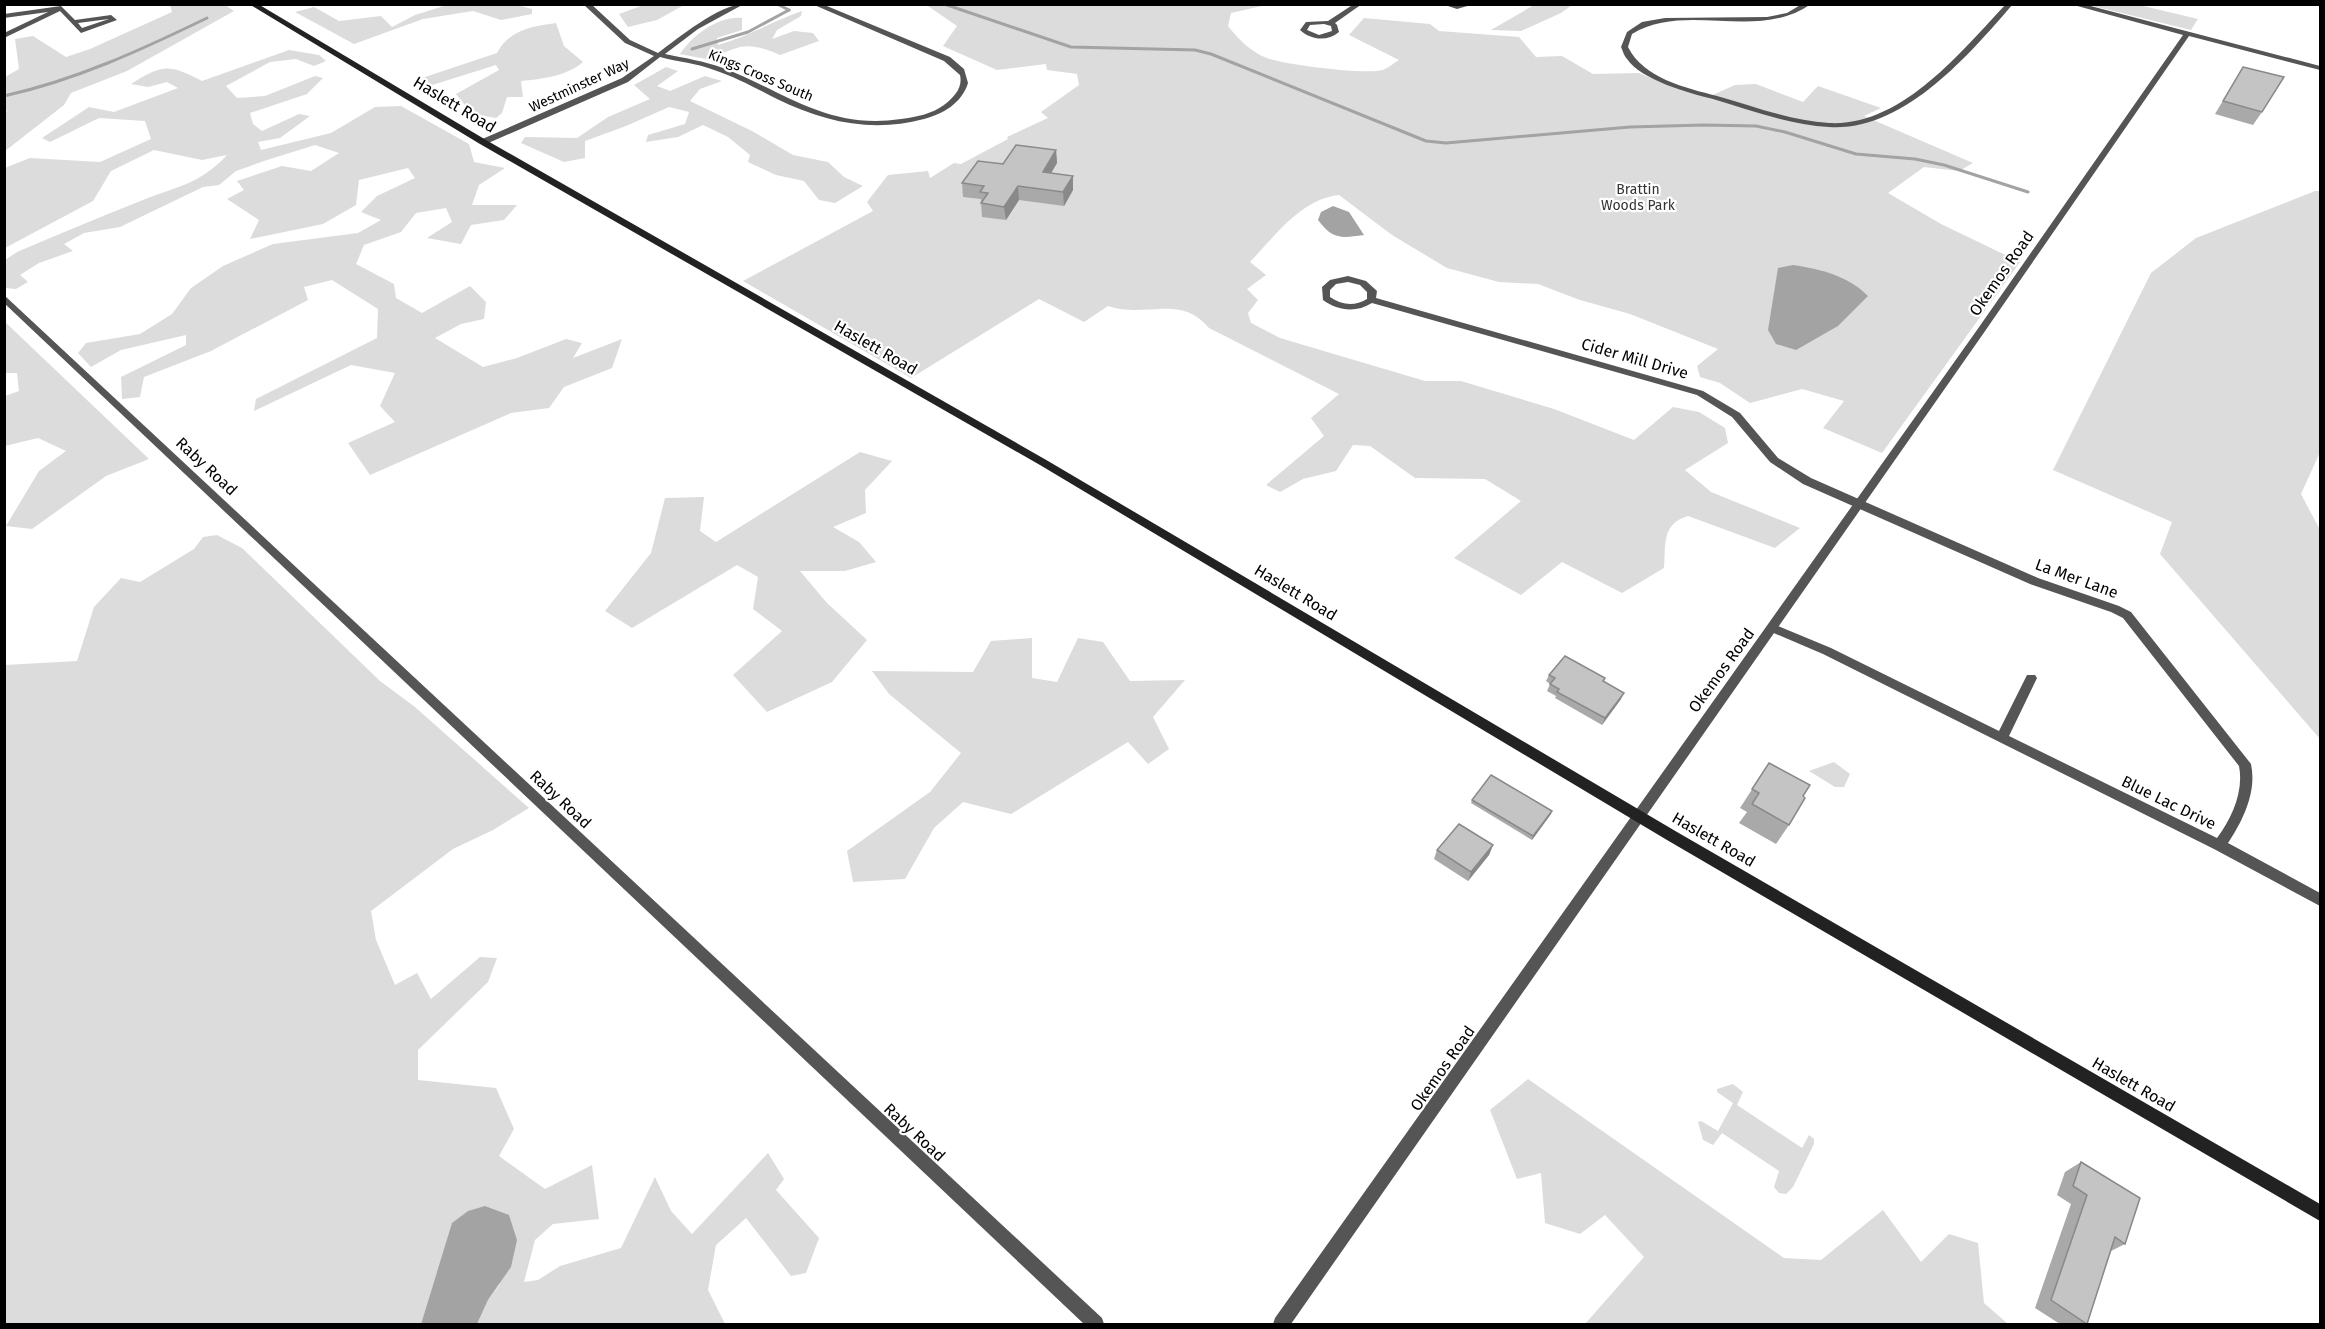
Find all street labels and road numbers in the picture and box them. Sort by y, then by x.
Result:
street label: Kings Cross South [706,46,816,105]
street label: Westminster Way [527,55,632,116]
street label: Haslett Road [410,72,499,137]
street label: Okemos Road [1965,227,2038,319]
street label: Haslett Road [831,316,921,379]
street label: Cider Mill Drive [1579,334,1690,383]
street label: Raby Road [172,433,241,499]
street label: La Mer Lane [2033,555,2121,602]
street label: Haslett Road [1251,560,1340,625]
street label: Okemos Road [1684,624,1758,716]
street label: Raby Road [526,766,595,832]
street label: Blue Lac Drive [2119,771,2219,833]
street label: Haslett Road [1669,808,1759,871]
street label: Okemos Road [1406,1022,1479,1114]
street label: Haslett Road [2089,1053,2179,1116]
street label: Raby Road [880,1099,949,1165]

